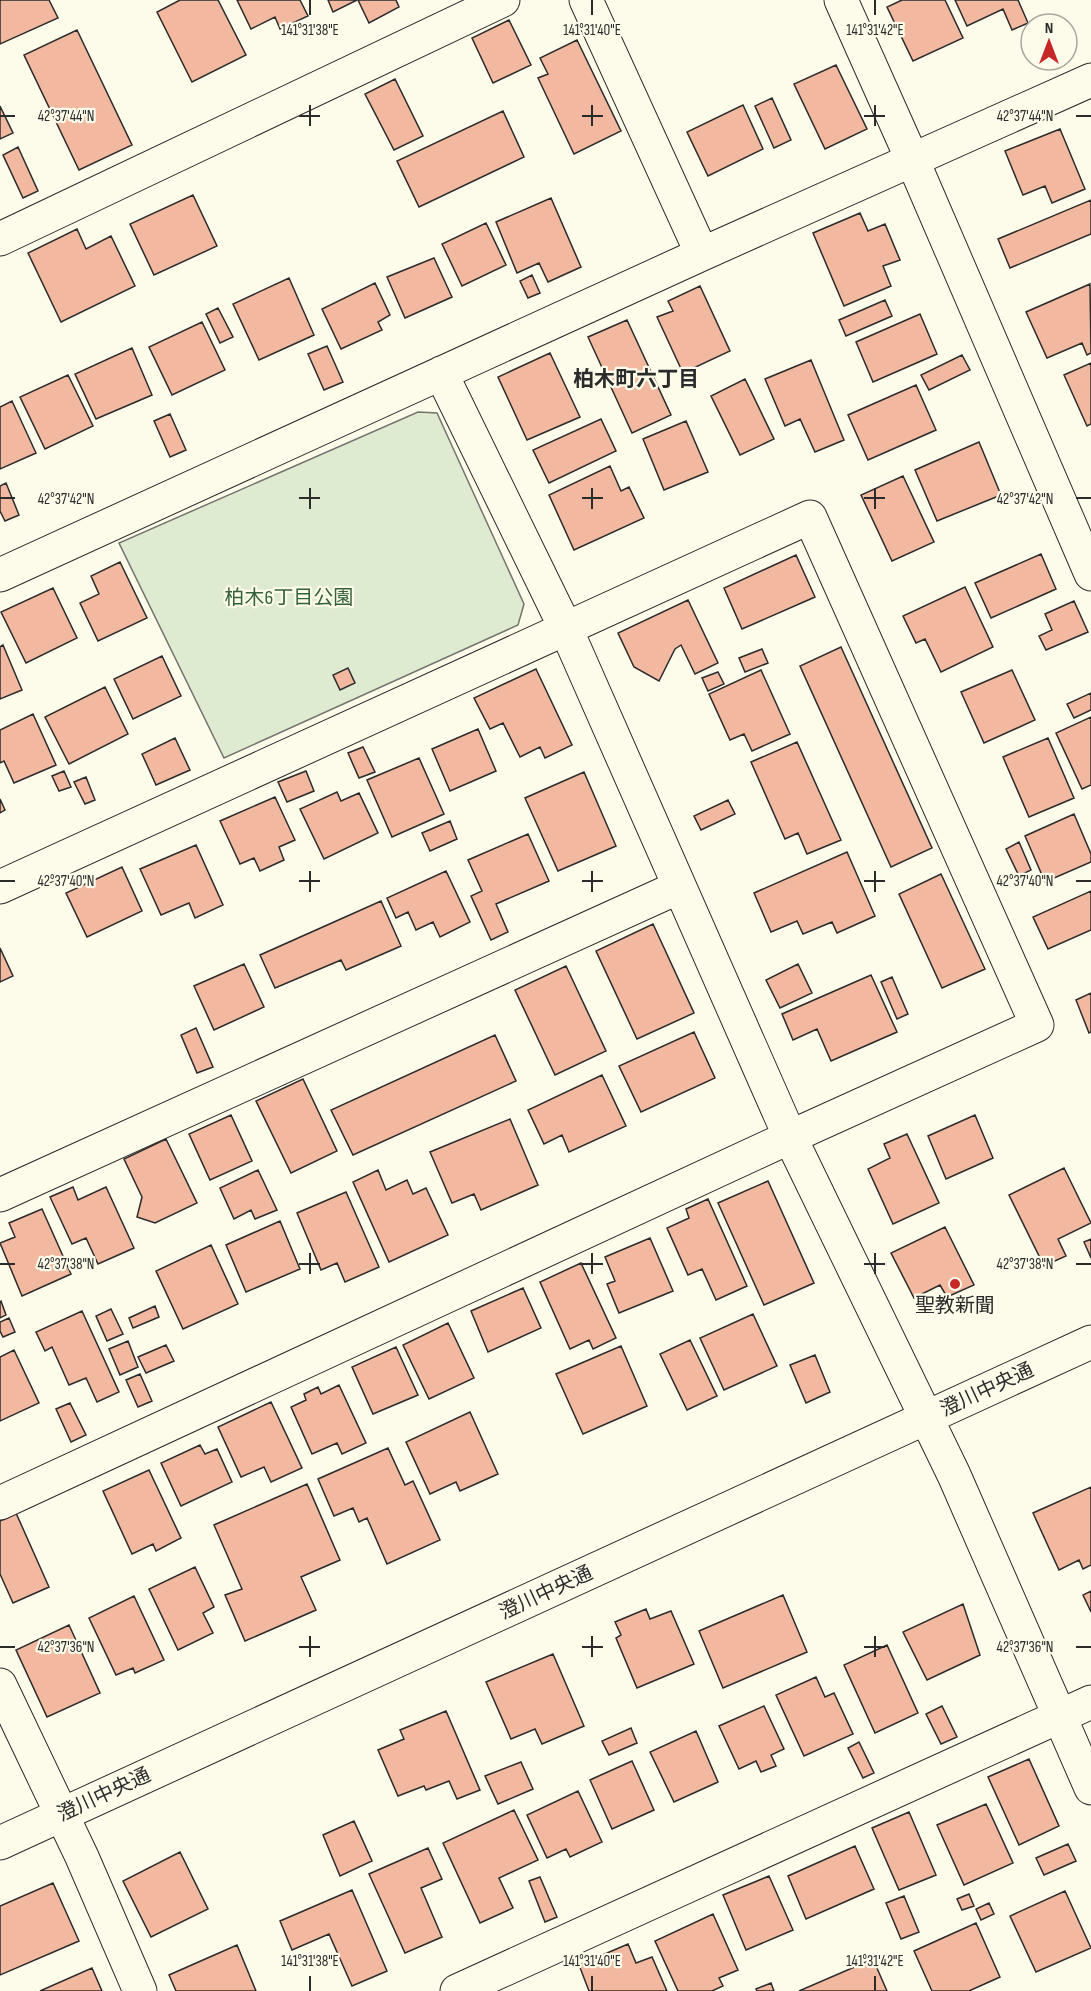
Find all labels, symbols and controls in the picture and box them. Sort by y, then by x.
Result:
north arrow [1019,12,1079,72]
text: N [1045,19,1053,38]
text: 141°31'38"E [281,21,339,40]
text: 141°31'40"E [563,21,621,40]
text: 141°31'42"E [846,21,904,40]
text: 42°37'44"N [38,107,94,126]
text: 42°37'44"N [997,107,1053,126]
district label: 柏木町六丁目 [573,367,699,392]
text: 42°37'42"N [38,490,94,509]
text: 42°37'42"N [997,490,1053,509]
park label: 柏木6丁目公園 [225,586,353,610]
text: 42°37'40"N [37,872,95,891]
text: 42°37'40"N [996,872,1054,891]
text: 42°37'38"N [38,1255,94,1274]
text: 42°37'38"N [997,1255,1053,1274]
marker: 聖教新聞 [948,1277,962,1291]
place label: 聖教新聞 [915,1294,995,1318]
street label: 澄川中央通 [937,1358,1037,1422]
street label: 澄川中央通 [496,1561,596,1625]
text: 42°37'36"N [38,1638,94,1657]
text: 42°37'36"N [997,1638,1053,1657]
street label: 澄川中央通 [54,1763,154,1827]
text: 141°31'38"E [281,1952,339,1971]
text: 141°31'40"E [563,1952,621,1971]
text: 141°31'42"E [846,1952,904,1971]

